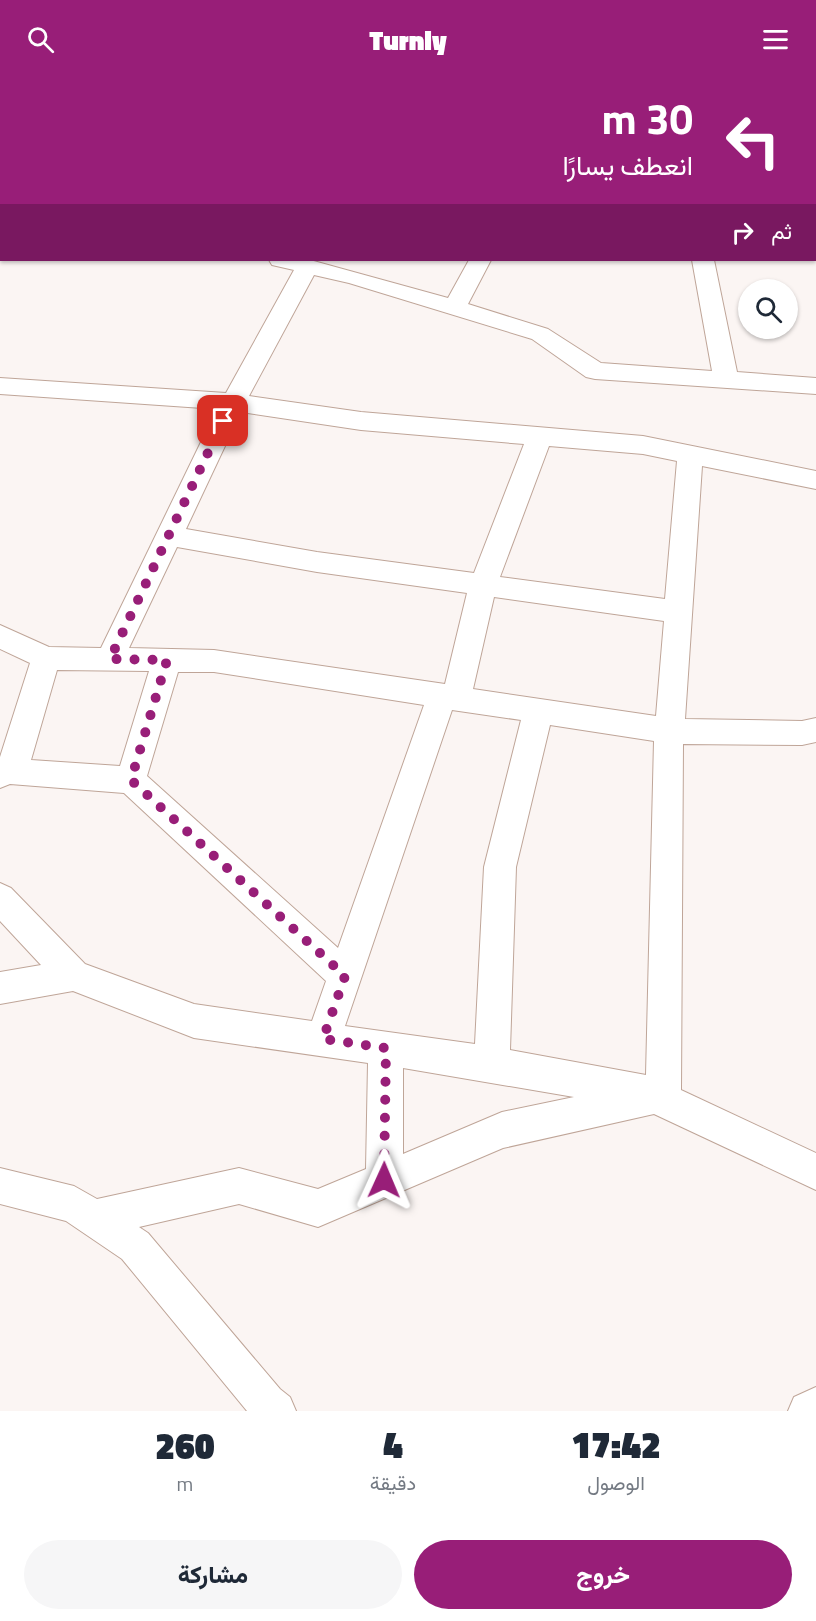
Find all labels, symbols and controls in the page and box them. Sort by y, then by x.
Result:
text: Turnly [369,19,447,60]
icon: search [24,23,57,56]
icon: menu [759,23,792,56]
text: 30 m [601,86,693,150]
icon: left [714,102,792,180]
text: انعطف يسارًا [562,144,693,185]
text: ثم [771,214,792,248]
icon: right [726,216,759,249]
map controls [738,279,798,339]
button: search [738,279,798,339]
pin [197,395,248,446]
icon: arrive [206,404,239,437]
position arrow [352,1148,416,1212]
text: 4 [383,1417,403,1472]
text: 17:42 [571,1417,661,1472]
text: 260 [155,1418,215,1473]
text: دقيقة [370,1467,416,1498]
text: الوصول [587,1467,645,1498]
text: m [177,1468,193,1499]
button: مشاركة [24,1540,402,1609]
button: خروج [414,1540,792,1609]

